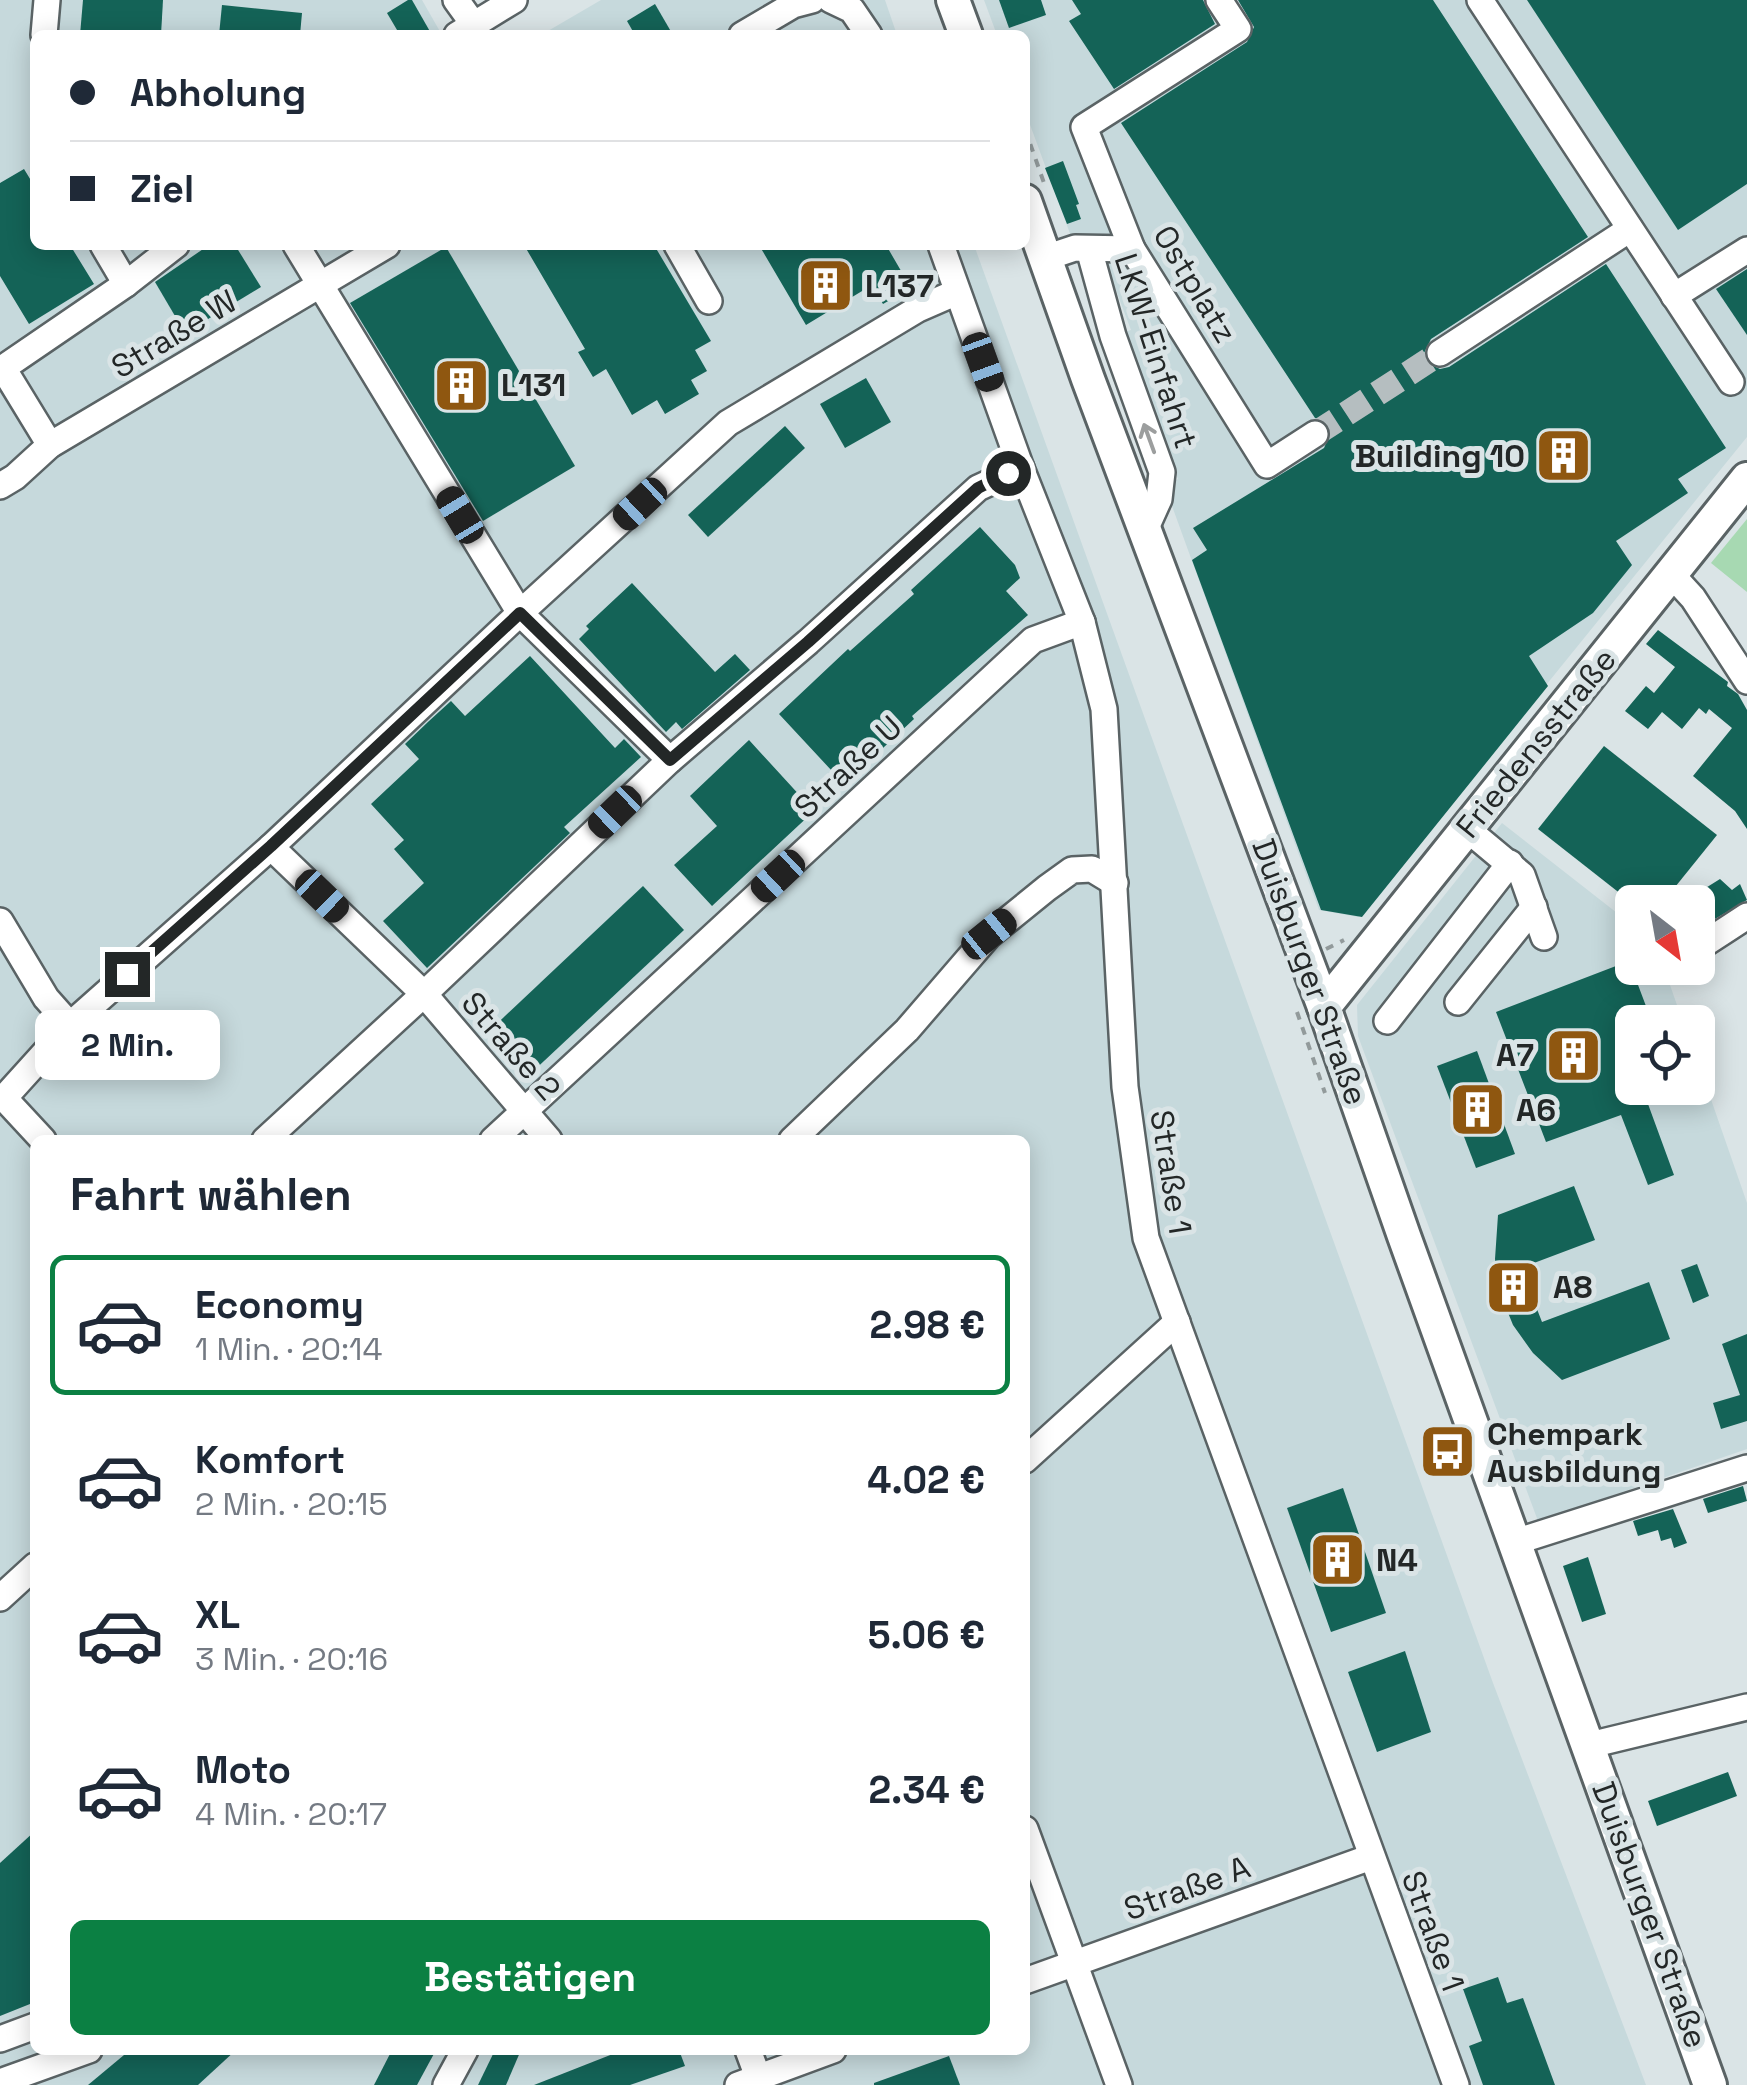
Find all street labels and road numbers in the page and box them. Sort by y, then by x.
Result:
street label: Ostplatz [1144,218,1246,350]
street label: LKW-Einfahrt [1106,248,1206,454]
street label: Straße W [104,281,244,387]
street label: Friedensstraße [1447,640,1625,846]
street label: Straße U [786,707,910,827]
street label: Duisburger Straße [1243,833,1377,1111]
street label: Straße 2 [453,984,569,1108]
street label: Straße 1 [1141,1107,1201,1237]
street label: Duisburger Straße [1583,1776,1717,2054]
street label: Straße A [1118,1847,1256,1929]
street label: Straße 1 [1393,1865,1473,1997]

